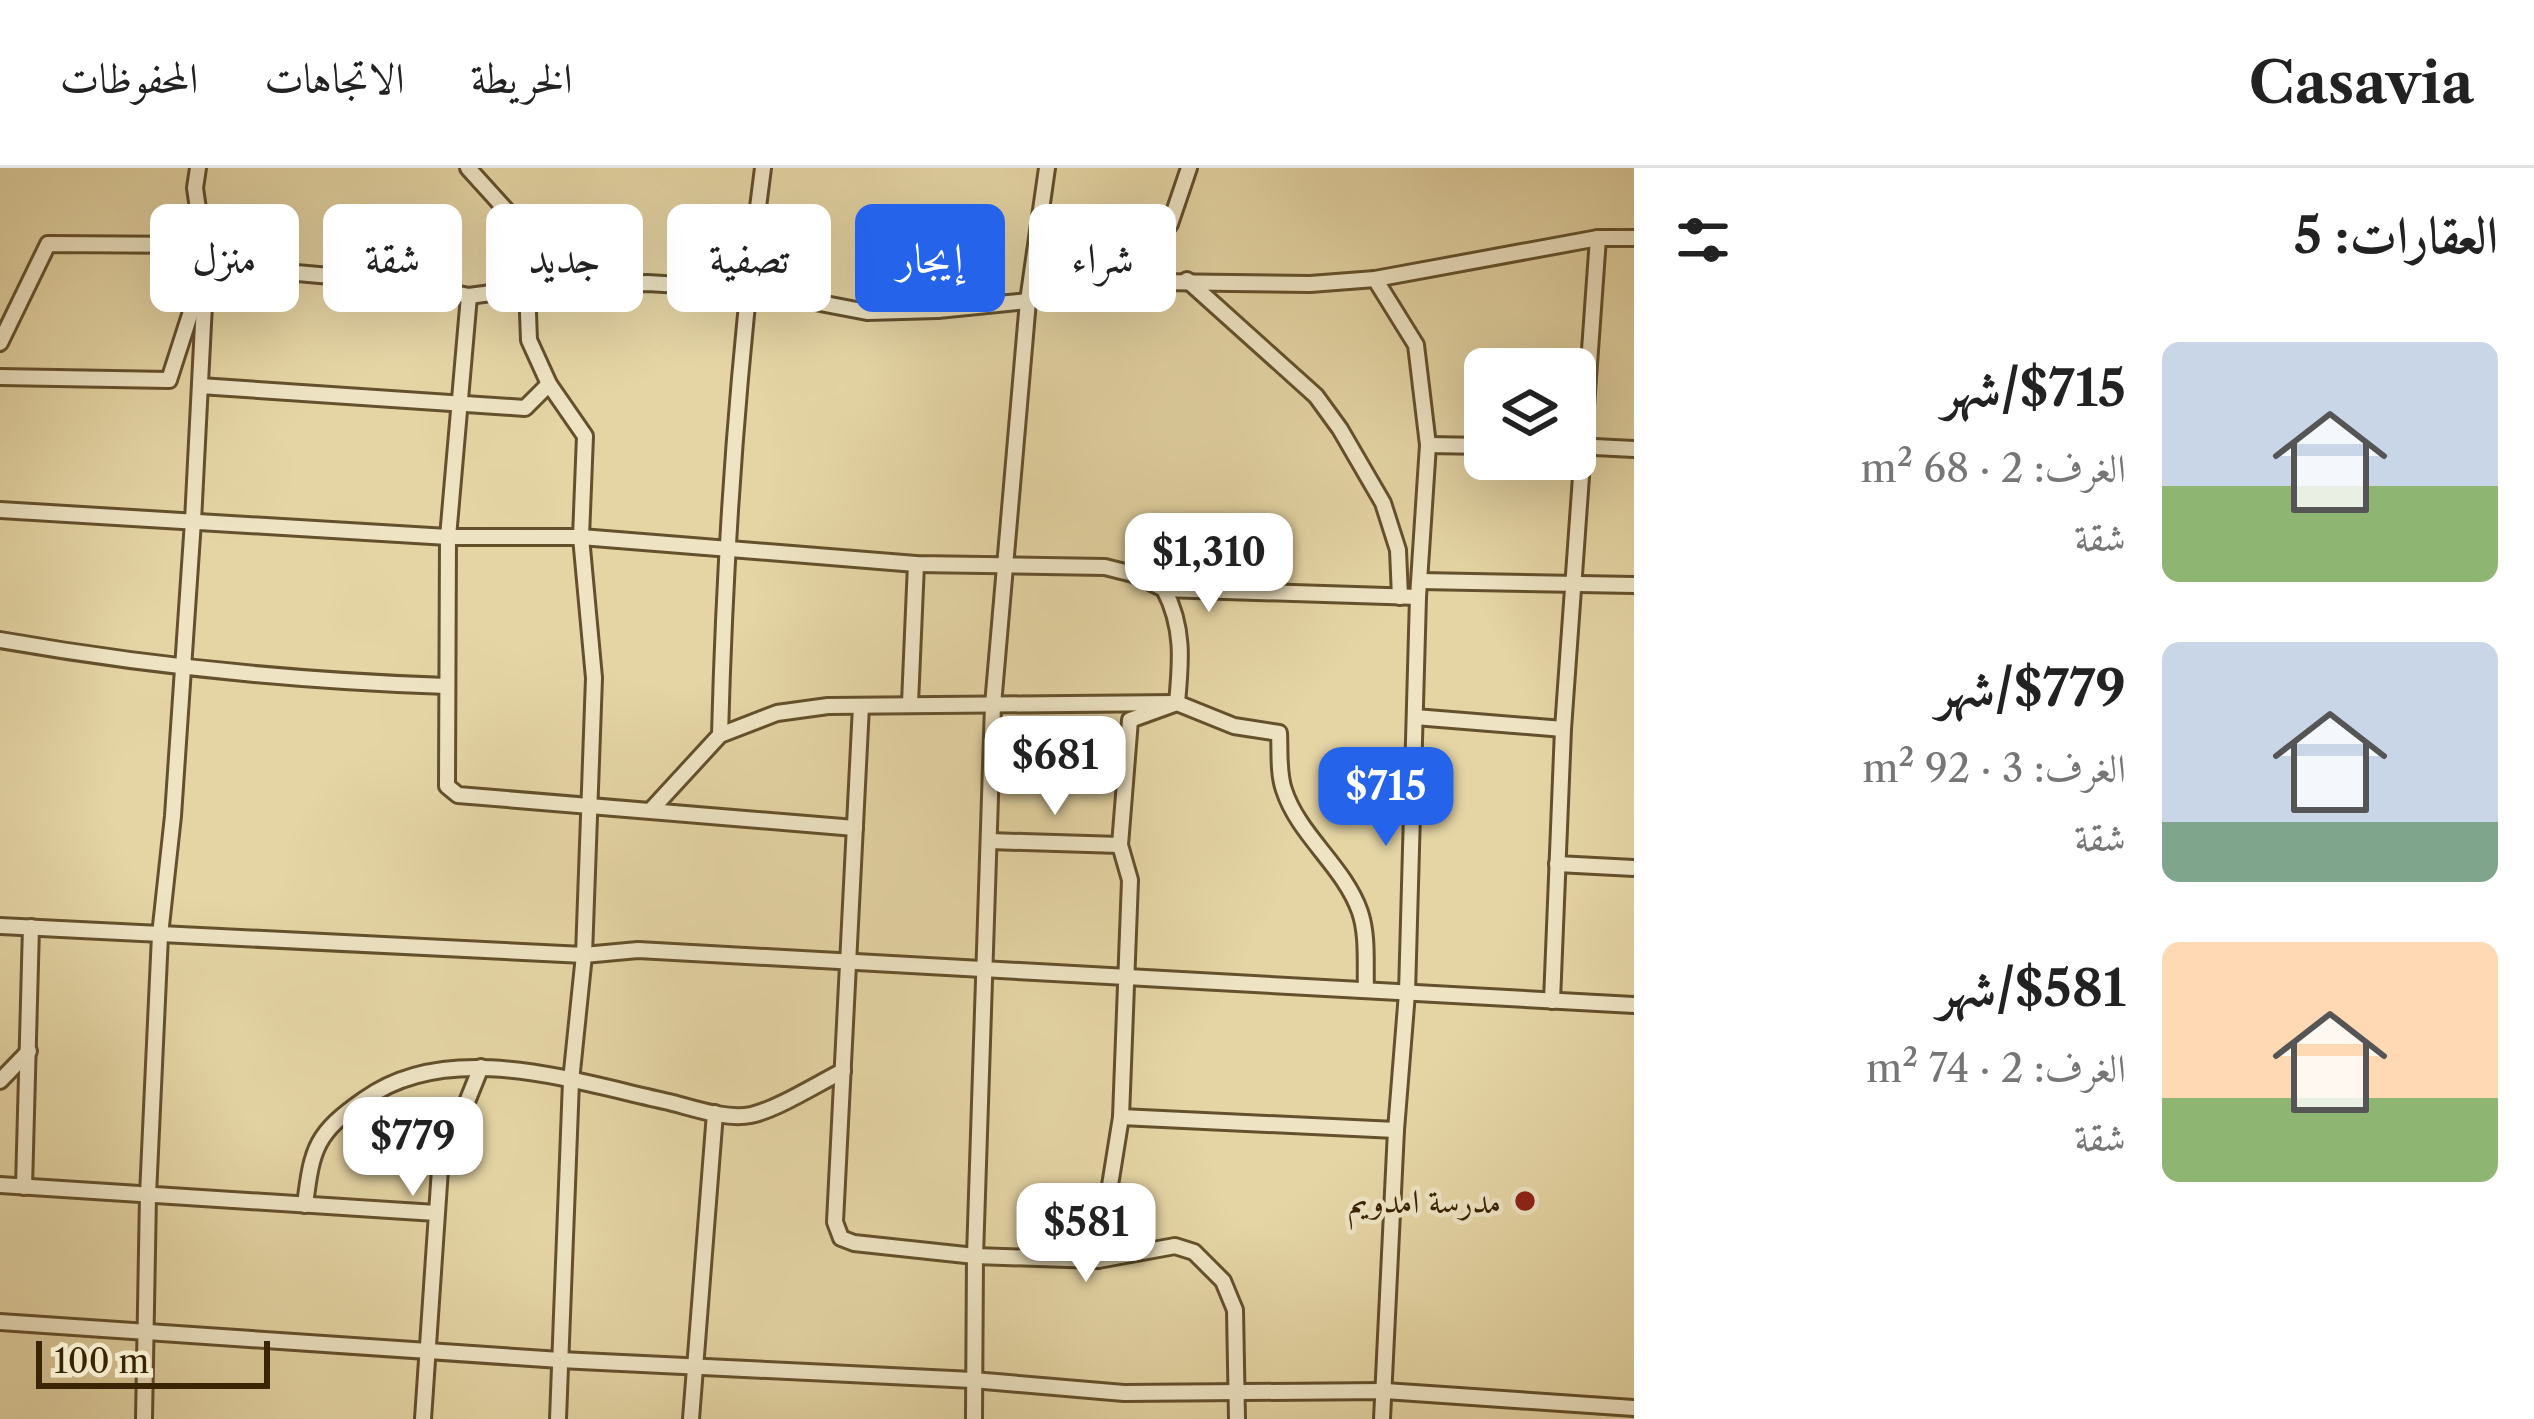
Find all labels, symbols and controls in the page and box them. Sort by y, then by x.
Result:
text: Casavia [2249,48,2474,118]
text: المحفوظات [60,52,198,104]
text: الاتجاهات [264,52,405,104]
text: الخريطة [471,52,573,104]
chip: منزل [150,204,299,312]
chip: شقة [323,204,462,312]
chip: جديد [486,204,643,312]
chip: تصفية [667,204,831,312]
chip: إيجار [855,204,1005,312]
chip: شراء [1029,204,1176,312]
text: العقارات: 5 [2294,204,2498,266]
icon: filters [1670,207,1736,273]
map controls [1464,348,1596,480]
button: layers [1464,348,1596,480]
text: $715/شهر [1942,357,2126,419]
icon: home [2258,390,2402,534]
text: الغرف: 2 · 68 m² [1861,444,2126,492]
pin: $1,310 [1111,513,1307,615]
text: شقة [2074,513,2126,561]
text: $1,310 [1152,528,1266,576]
text: $779/شهر [1936,657,2126,719]
icon: home [2258,690,2402,834]
pin: $681 [984,716,1126,818]
text: $681 [1012,731,1098,779]
text: الغرف: 3 · 92 m² [1862,744,2126,792]
pin: $715 [1315,747,1457,849]
text: $715 [1345,762,1427,810]
text: شقة [2074,813,2126,861]
text: $581/شهر [1937,957,2126,1019]
icon: home [2258,990,2402,1134]
text: الغرف: 2 · 74 m² [1866,1044,2126,1092]
pin: $779 [342,1097,484,1199]
text: $779 [370,1112,456,1160]
text: شقة [2074,1113,2126,1161]
place label: مدرسة امدويم [1348,1181,1501,1230]
pin: $581 [1015,1183,1157,1285]
marker: مدرسة امدويم [1512,1188,1538,1214]
text: $581 [1044,1198,1128,1246]
scale bar [36,1335,270,1388]
text: 100 m [54,1341,149,1382]

